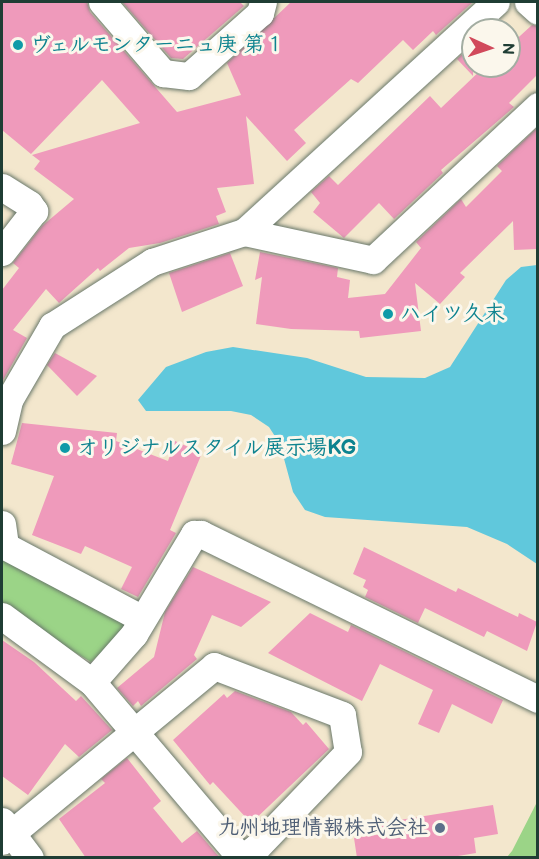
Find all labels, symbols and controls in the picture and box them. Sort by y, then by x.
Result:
north arrow [461,18,521,78]
place label: ヴェルモンターニュ庚 第１ [30,32,288,58]
marker: ヴェルモンターニュ庚 第１ [11,38,25,52]
text: N [498,42,517,55]
place label: ハイツ久末 [400,301,505,327]
marker: ハイツ久末 [381,307,395,321]
place label: オリジナルスタイル展示場KG [77,435,358,461]
marker: オリジナルスタイル展示場KG [58,441,72,455]
place label: 九州地理情報株式会社 [218,815,428,841]
marker: 九州地理情報株式会社 [433,821,447,835]

